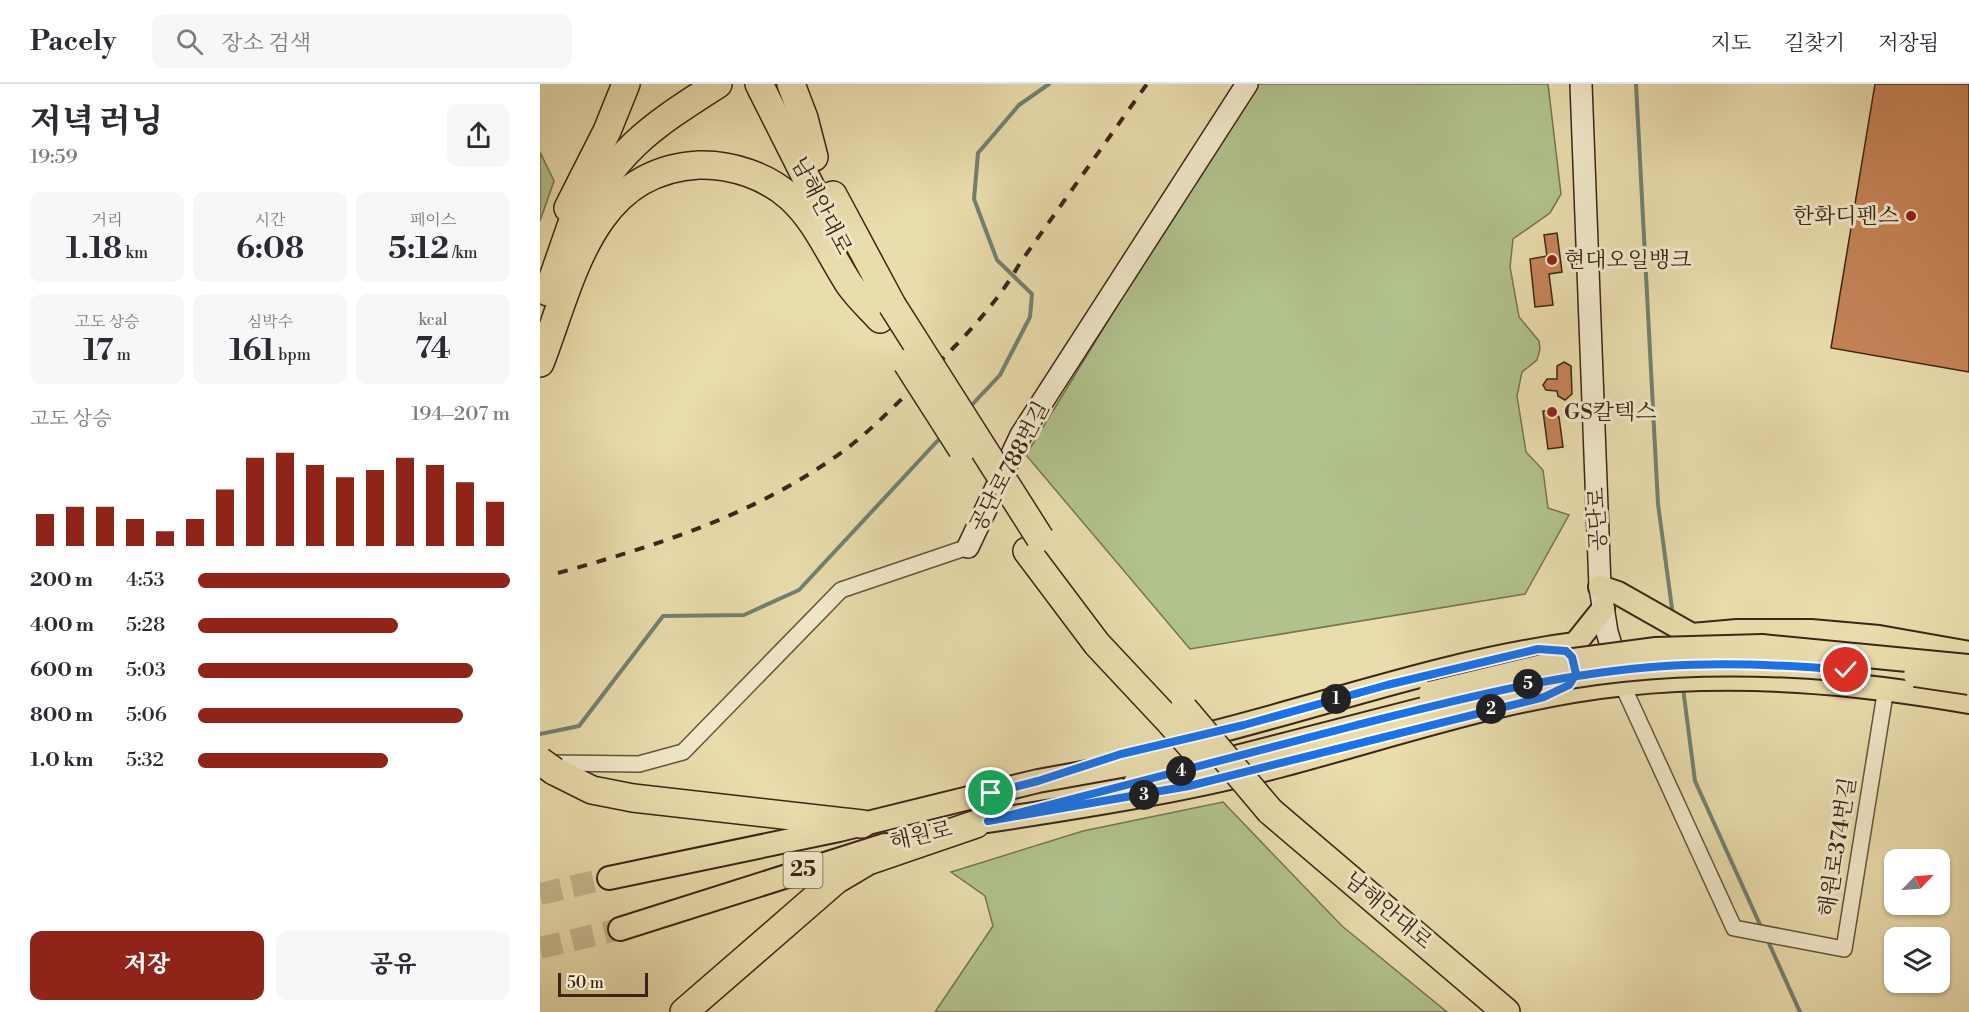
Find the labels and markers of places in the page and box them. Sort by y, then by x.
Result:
place label: 한화디펜스 [1793,203,1899,230]
marker: 한화디펜스 [1904,209,1918,223]
place label: 현대오일뱅크 [1564,247,1692,274]
marker: 현대오일뱅크 [1545,253,1559,267]
place label: GS칼텍스 [1564,399,1657,426]
marker: GS칼텍스 [1545,405,1559,419]
pin [1820,644,1871,695]
pin: 5 [1513,669,1543,699]
pin: 1 [1321,684,1351,714]
pin: 2 [1476,694,1506,724]
pin: 4 [1166,756,1196,786]
pin [965,767,1016,818]
pin: 3 [1129,780,1159,810]

